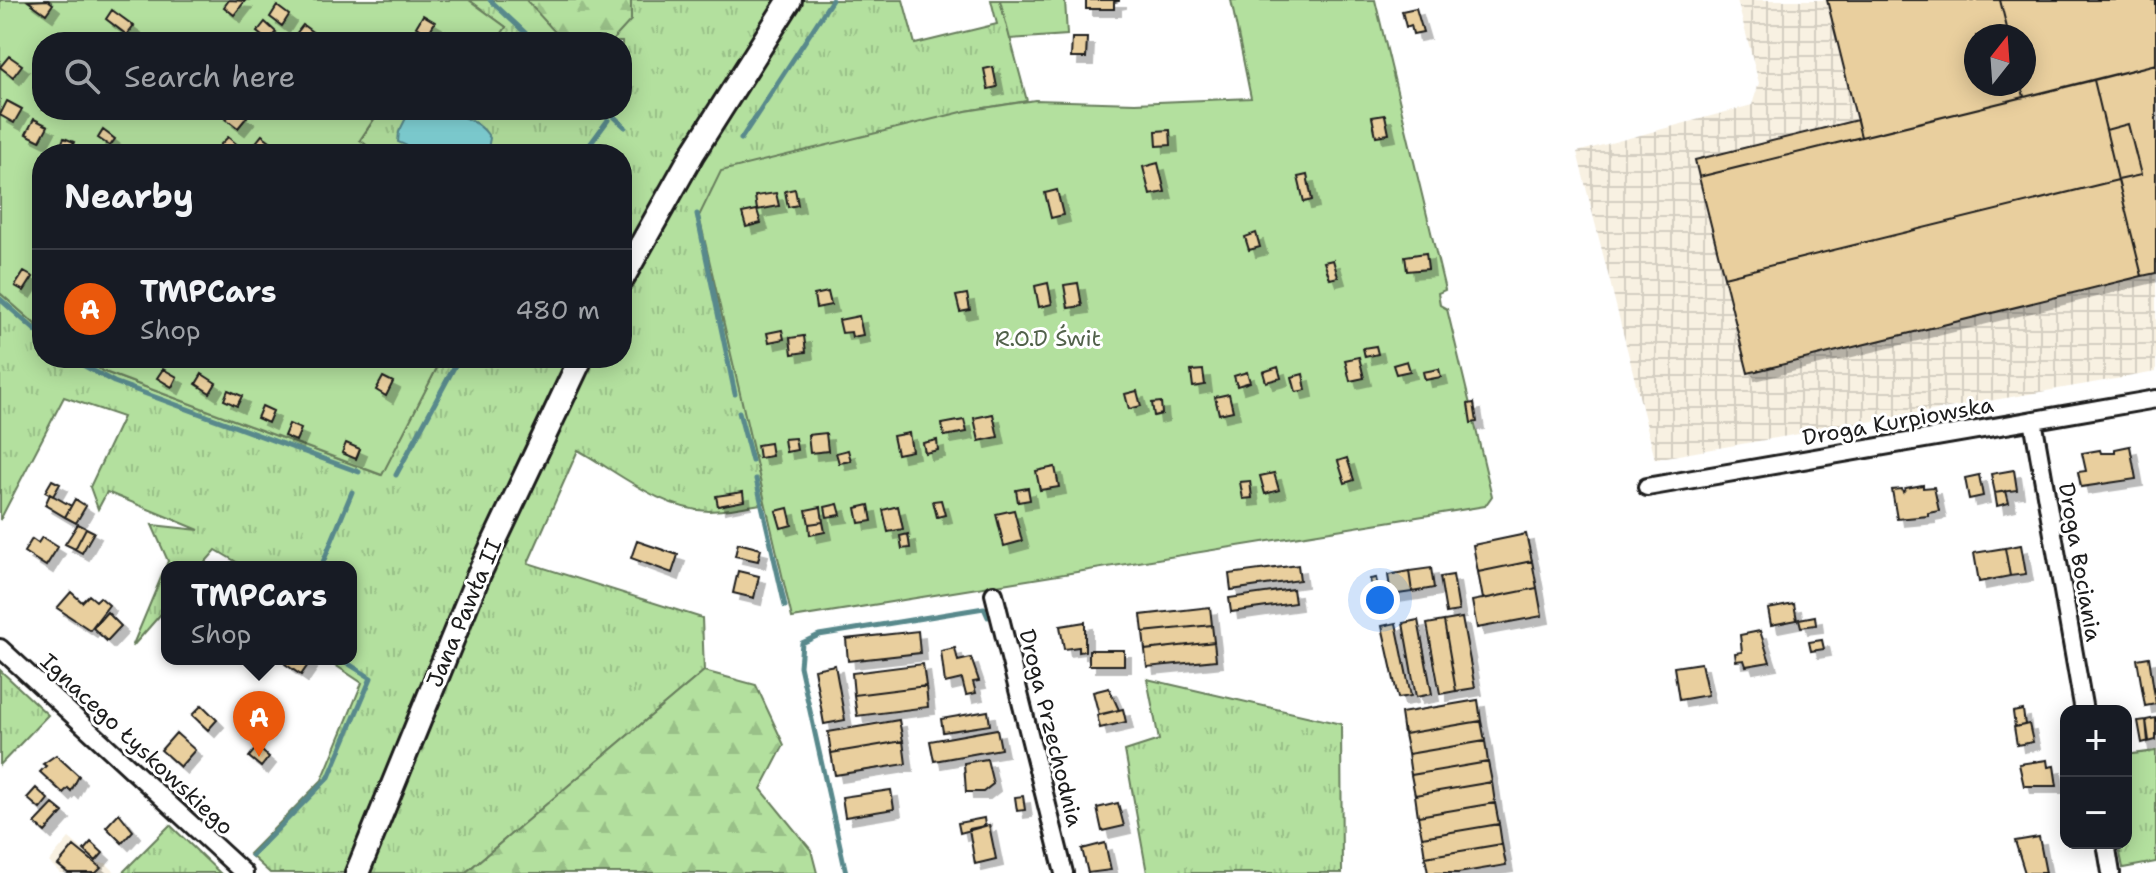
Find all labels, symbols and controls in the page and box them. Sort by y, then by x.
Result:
north arrow [1964,24,2036,96]
search box [32,32,632,120]
icon: search [60,54,104,98]
text: Search here [124,56,295,97]
text: Nearby [64,173,194,219]
text: TMPCars [140,271,276,312]
text: A [80,292,100,327]
text: 480 m [515,292,600,327]
text: Shop [140,312,201,347]
park label: R.O.D Świt [995,324,1101,353]
street label: Droga Kurpiowska [1800,390,1996,452]
street label: Droga Bociania [2052,480,2108,644]
street label: Jana Pawła II [420,534,508,692]
popup [161,561,357,665]
text: TMPCars [191,575,327,616]
your location [1360,580,1400,620]
text: Shop [191,616,251,651]
street label: Droga Przechodnia [1012,626,1090,830]
street label: Ignacego Łyskowskiego [34,647,240,841]
pin: A [233,691,285,757]
map controls [2060,705,2132,849]
button: + [2060,705,2132,777]
button: − [2060,777,2132,849]

